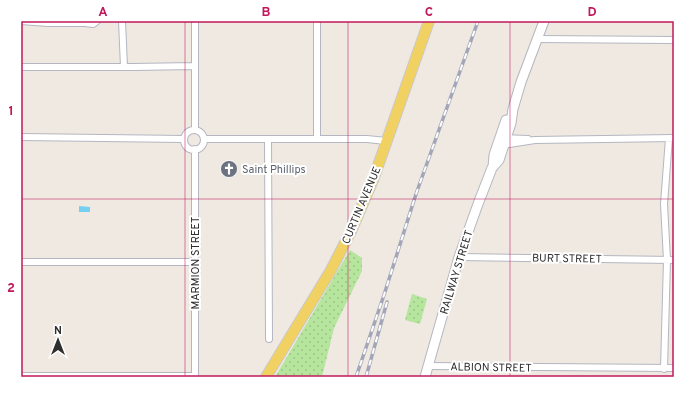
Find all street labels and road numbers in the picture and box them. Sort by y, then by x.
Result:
street label: CURTIN AVENUE [339,164,385,246]
street label: MARMION STREET [189,217,203,309]
street label: RAILWAY STREET [438,229,476,316]
street label: BURT STREET [532,251,602,267]
street label: ALBION STREET [450,360,532,376]

